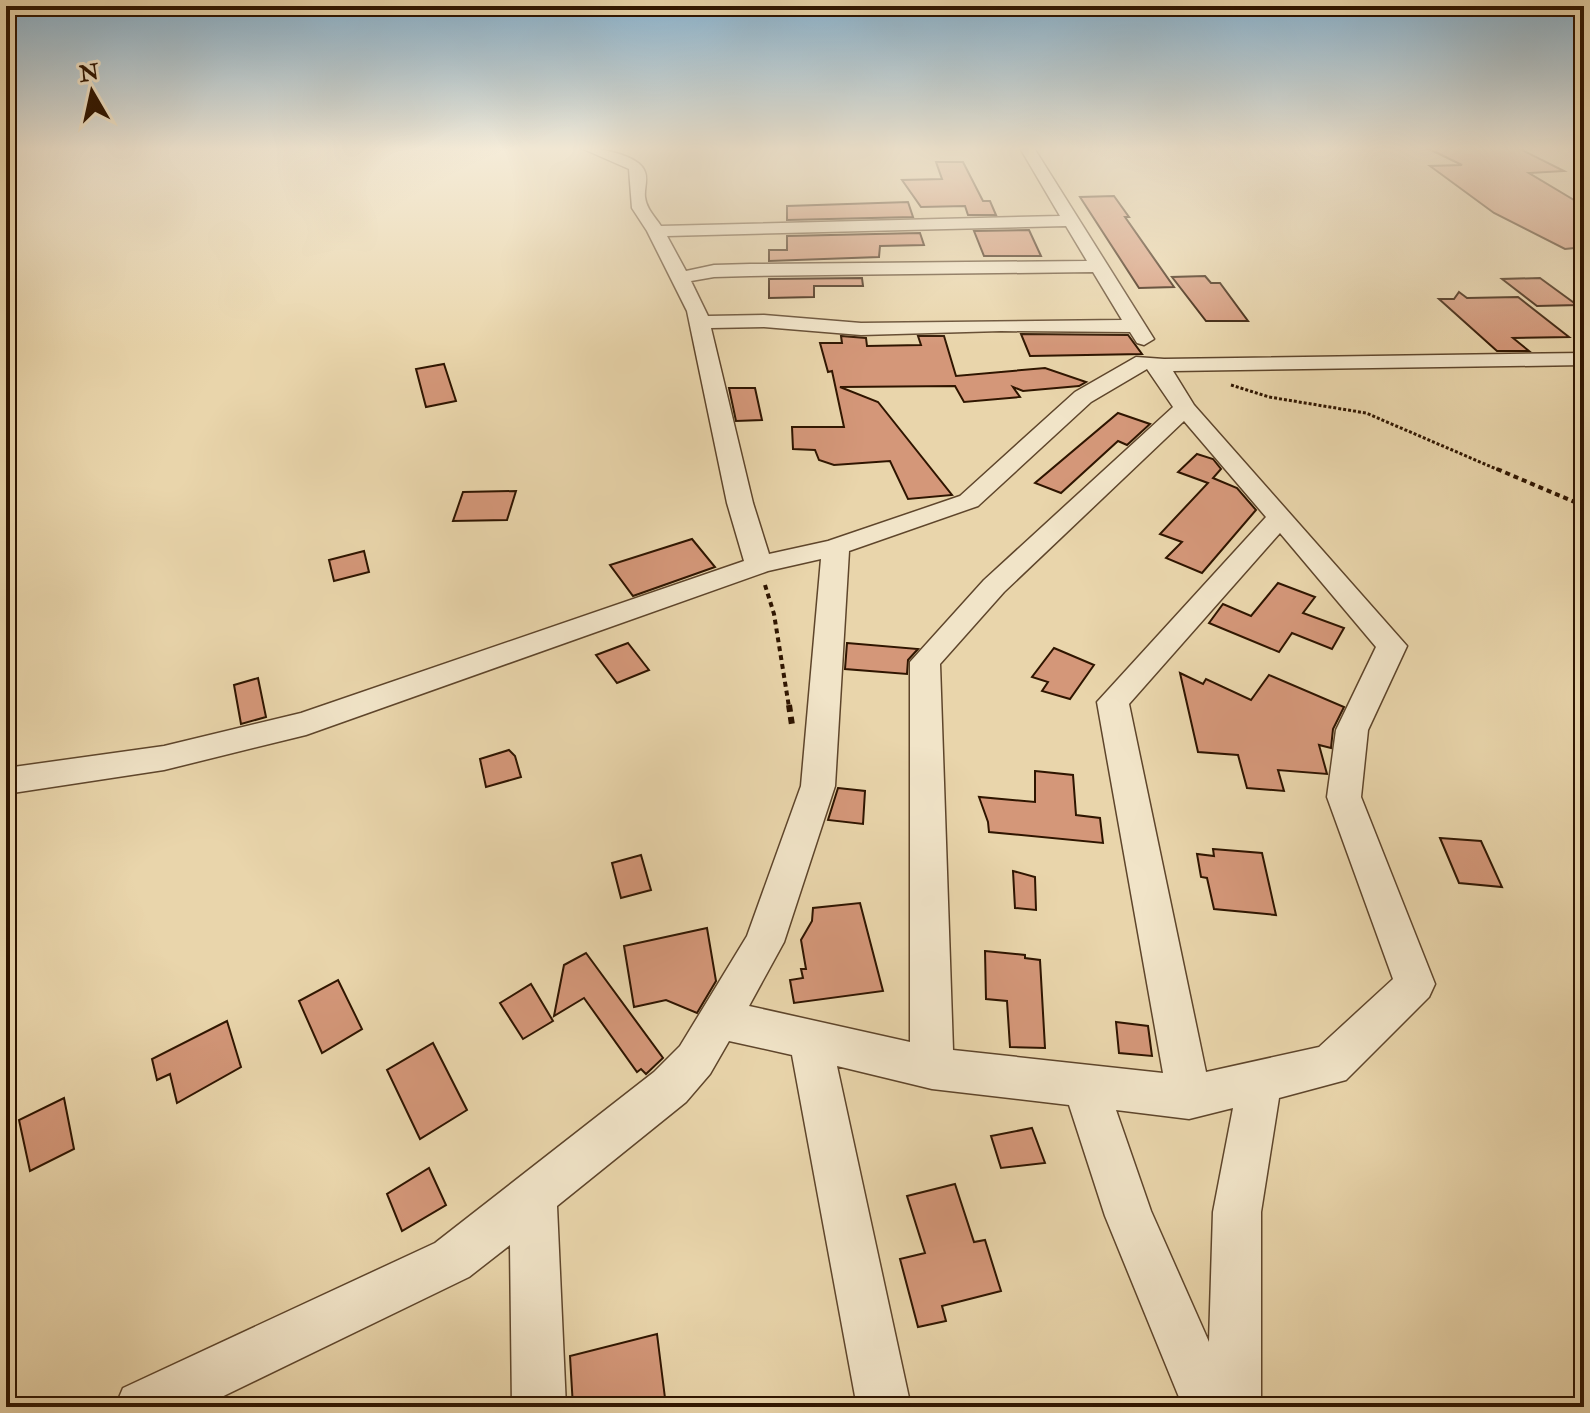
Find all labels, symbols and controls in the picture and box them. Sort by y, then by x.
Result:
north arrow [52,52,132,132]
text: N [76,58,101,89]

